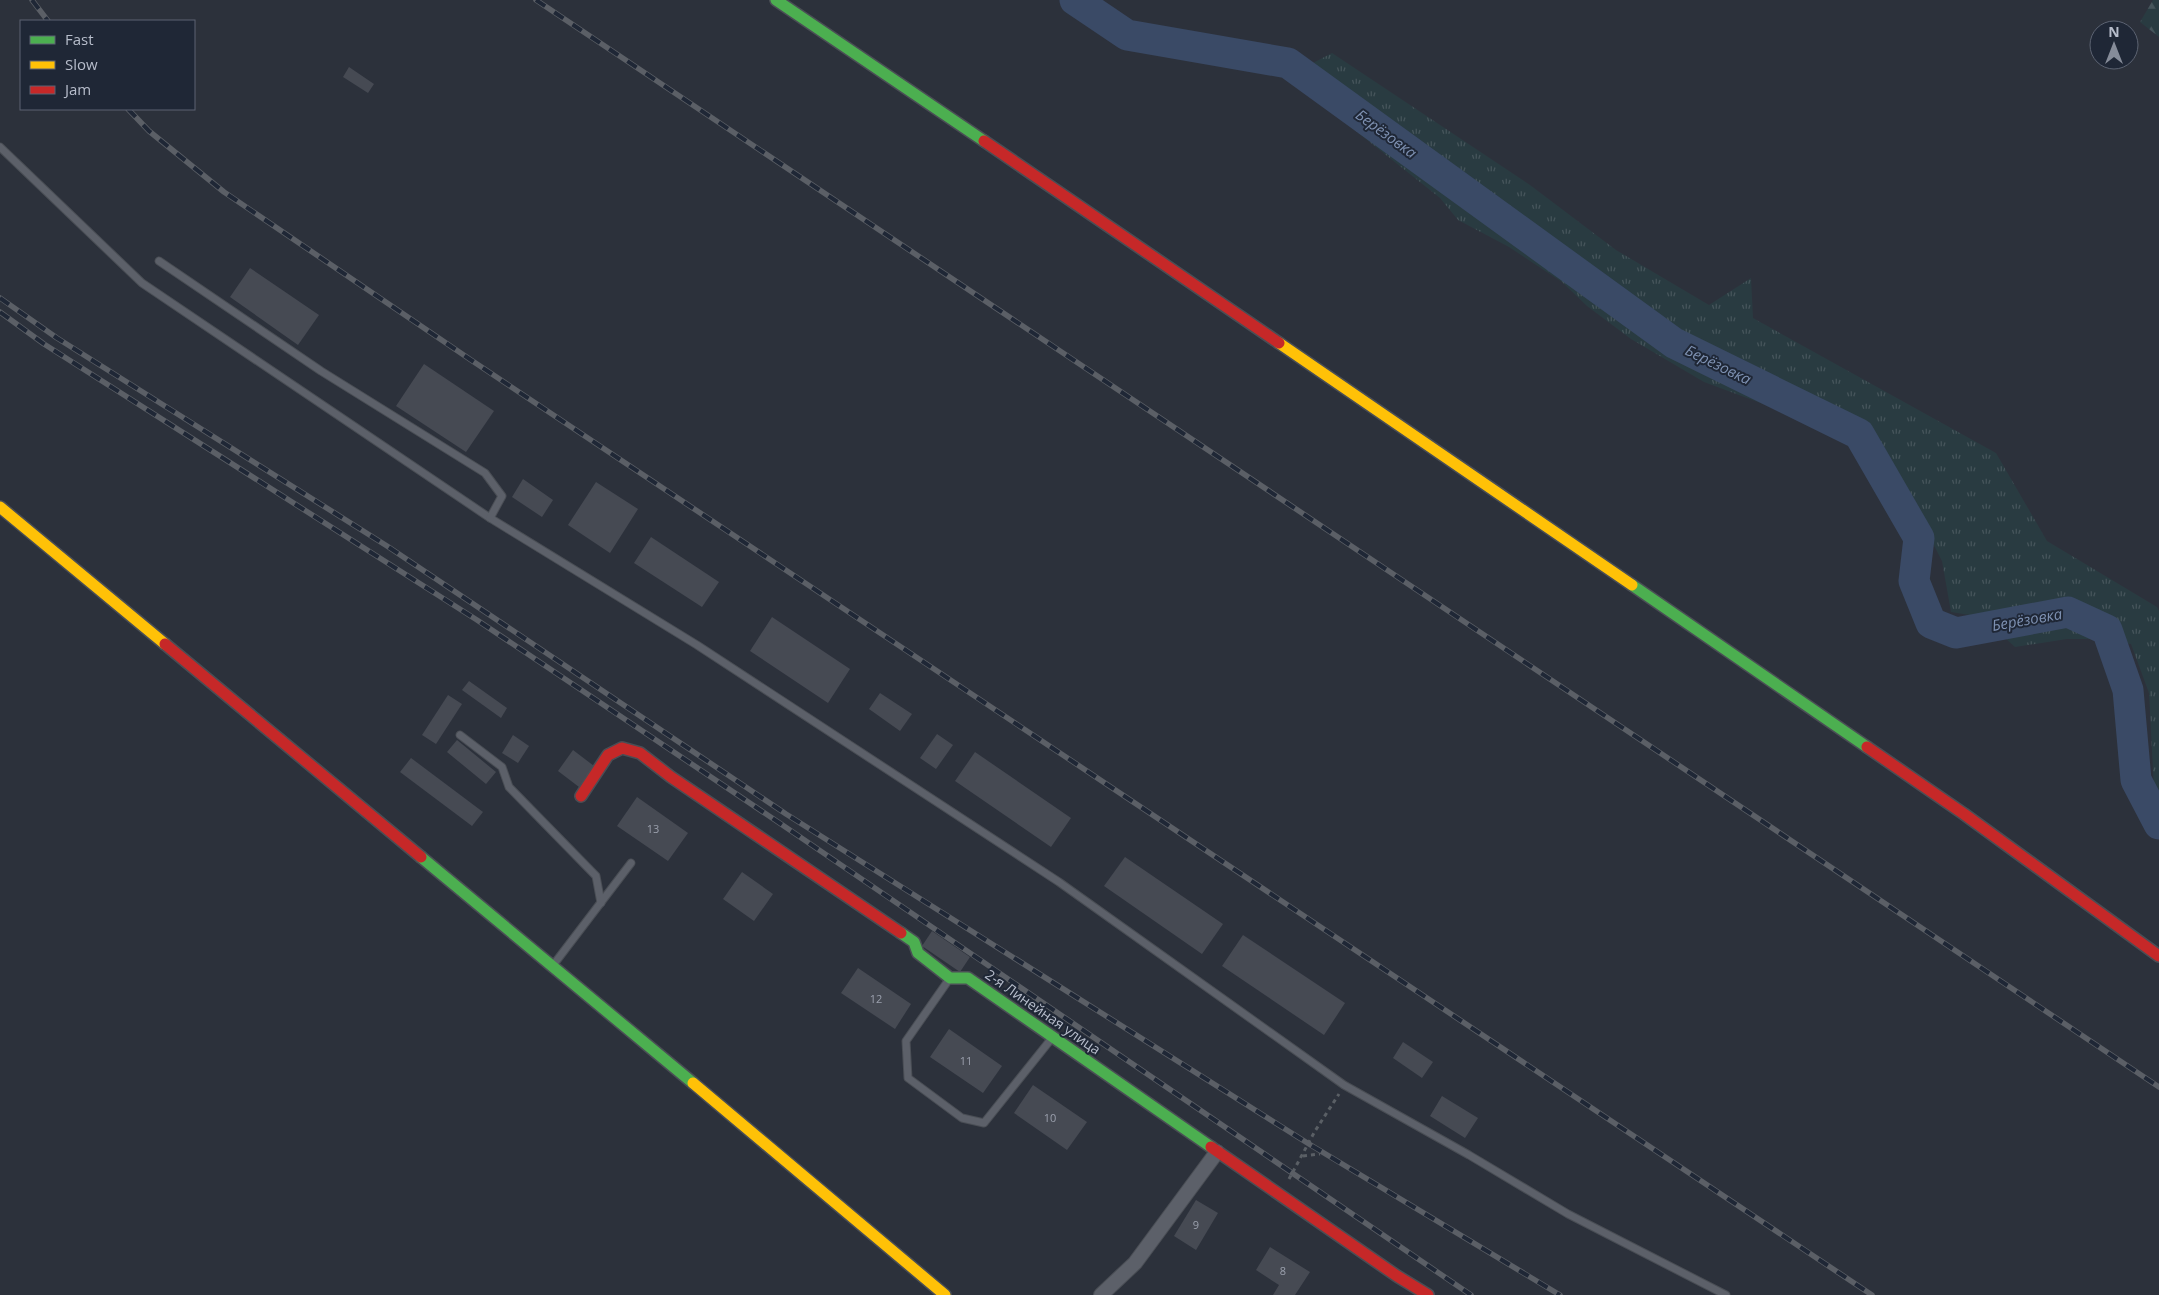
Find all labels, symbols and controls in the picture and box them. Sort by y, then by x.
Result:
legend [20,20,195,110]
north arrow [2089,20,2139,70]
text: N [2108,22,2120,41]
text: Fast [65,29,94,49]
text: Slow [65,54,98,74]
text: Jam [63,79,91,99]
water label: Берёзовка [1352,104,1422,162]
water label: Берёзовка [1682,340,1755,389]
water label: Берёзовка [1990,603,2064,635]
house number: 13 [647,821,659,836]
street label: 2-я Линейная улица [982,965,1105,1059]
house number: 12 [870,991,882,1006]
house number: 11 [960,1053,972,1068]
house number: 10 [1044,1110,1056,1125]
house number: 9 [1193,1217,1199,1232]
house number: 8 [1280,1263,1286,1278]

